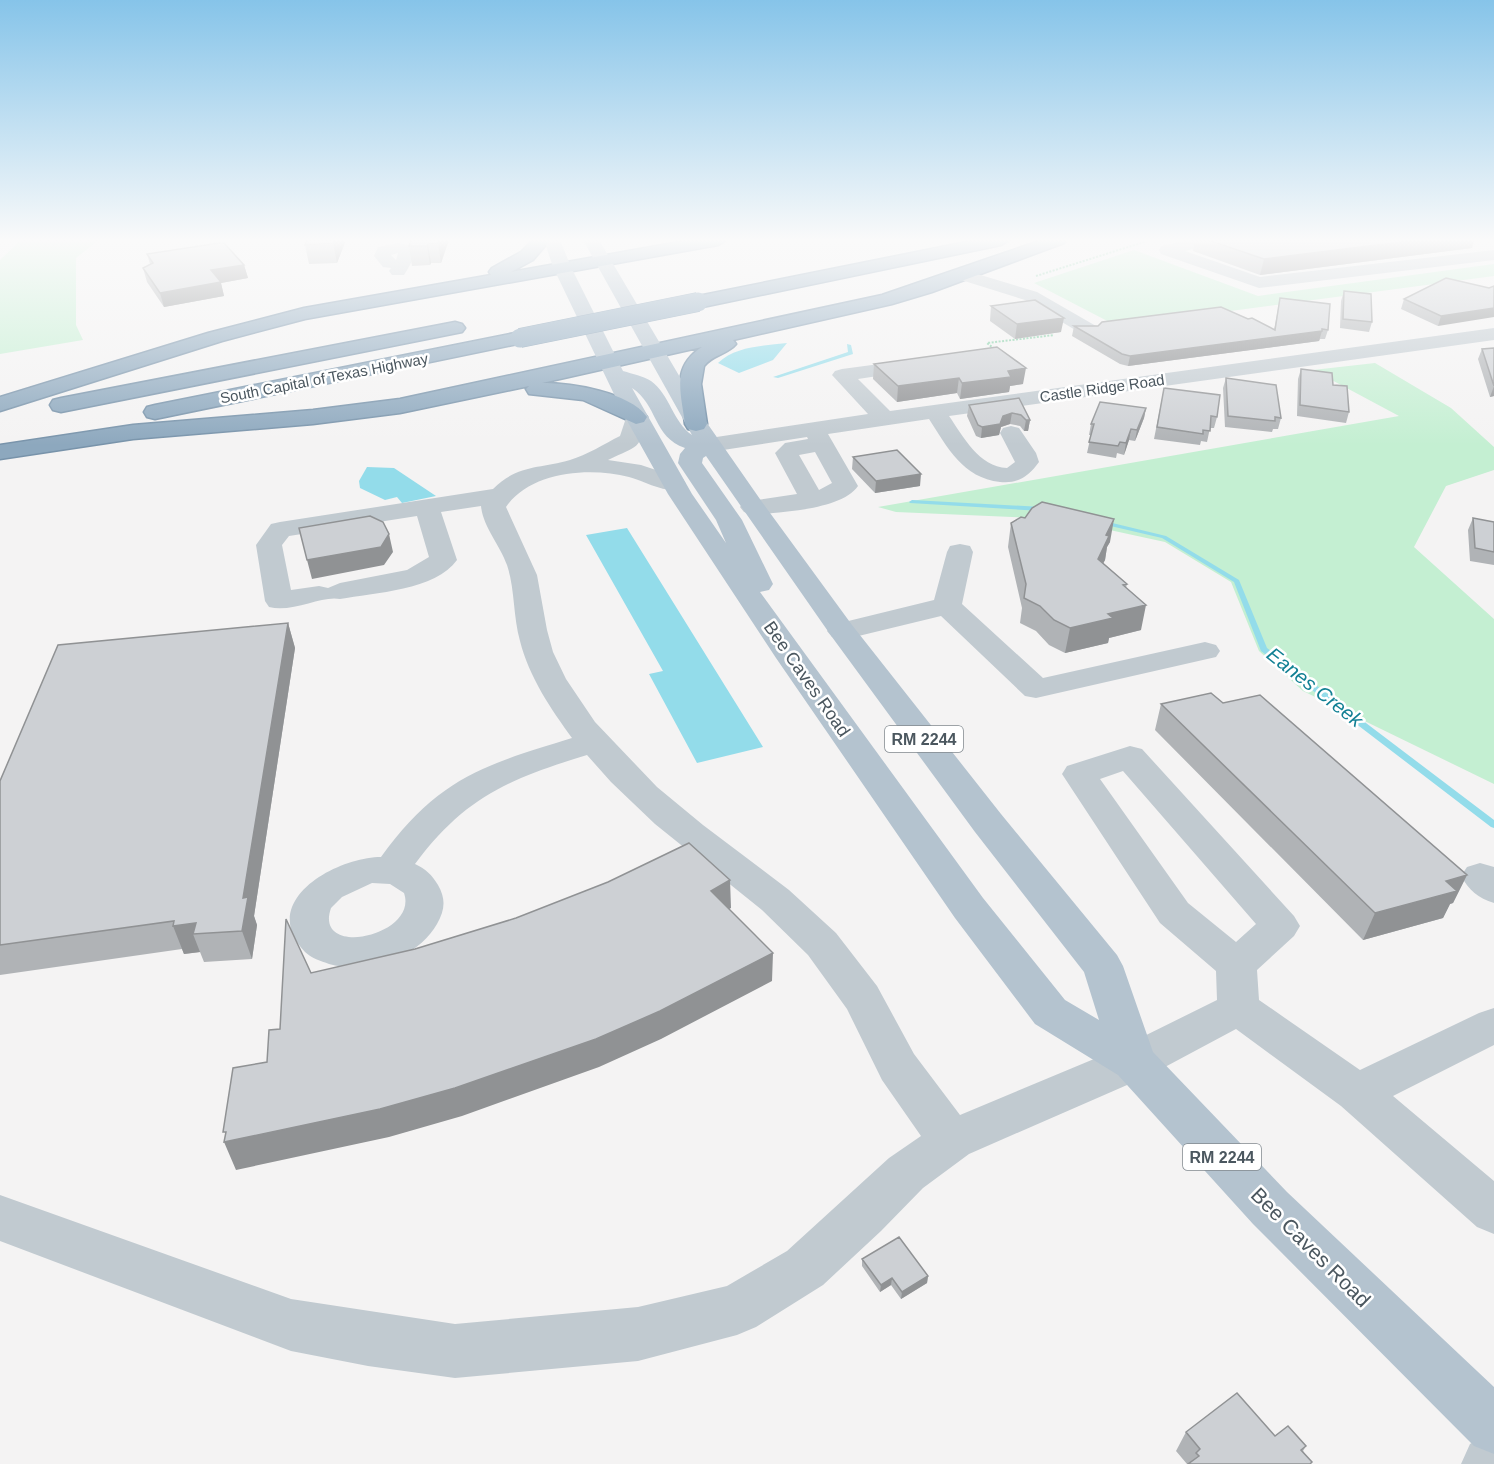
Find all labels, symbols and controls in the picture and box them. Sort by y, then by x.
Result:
street label: South Capital of Texas Highway [219,349,430,407]
street label: Castle Ridge Road [1038,371,1166,405]
street label: Bee Caves Road [760,618,854,740]
water label: Eanes Creek [1263,643,1368,732]
road number: RM 2244 [885,726,963,752]
road number: RM 2244 [1183,1144,1261,1170]
street label: Bee Caves Road [1247,1183,1375,1311]

